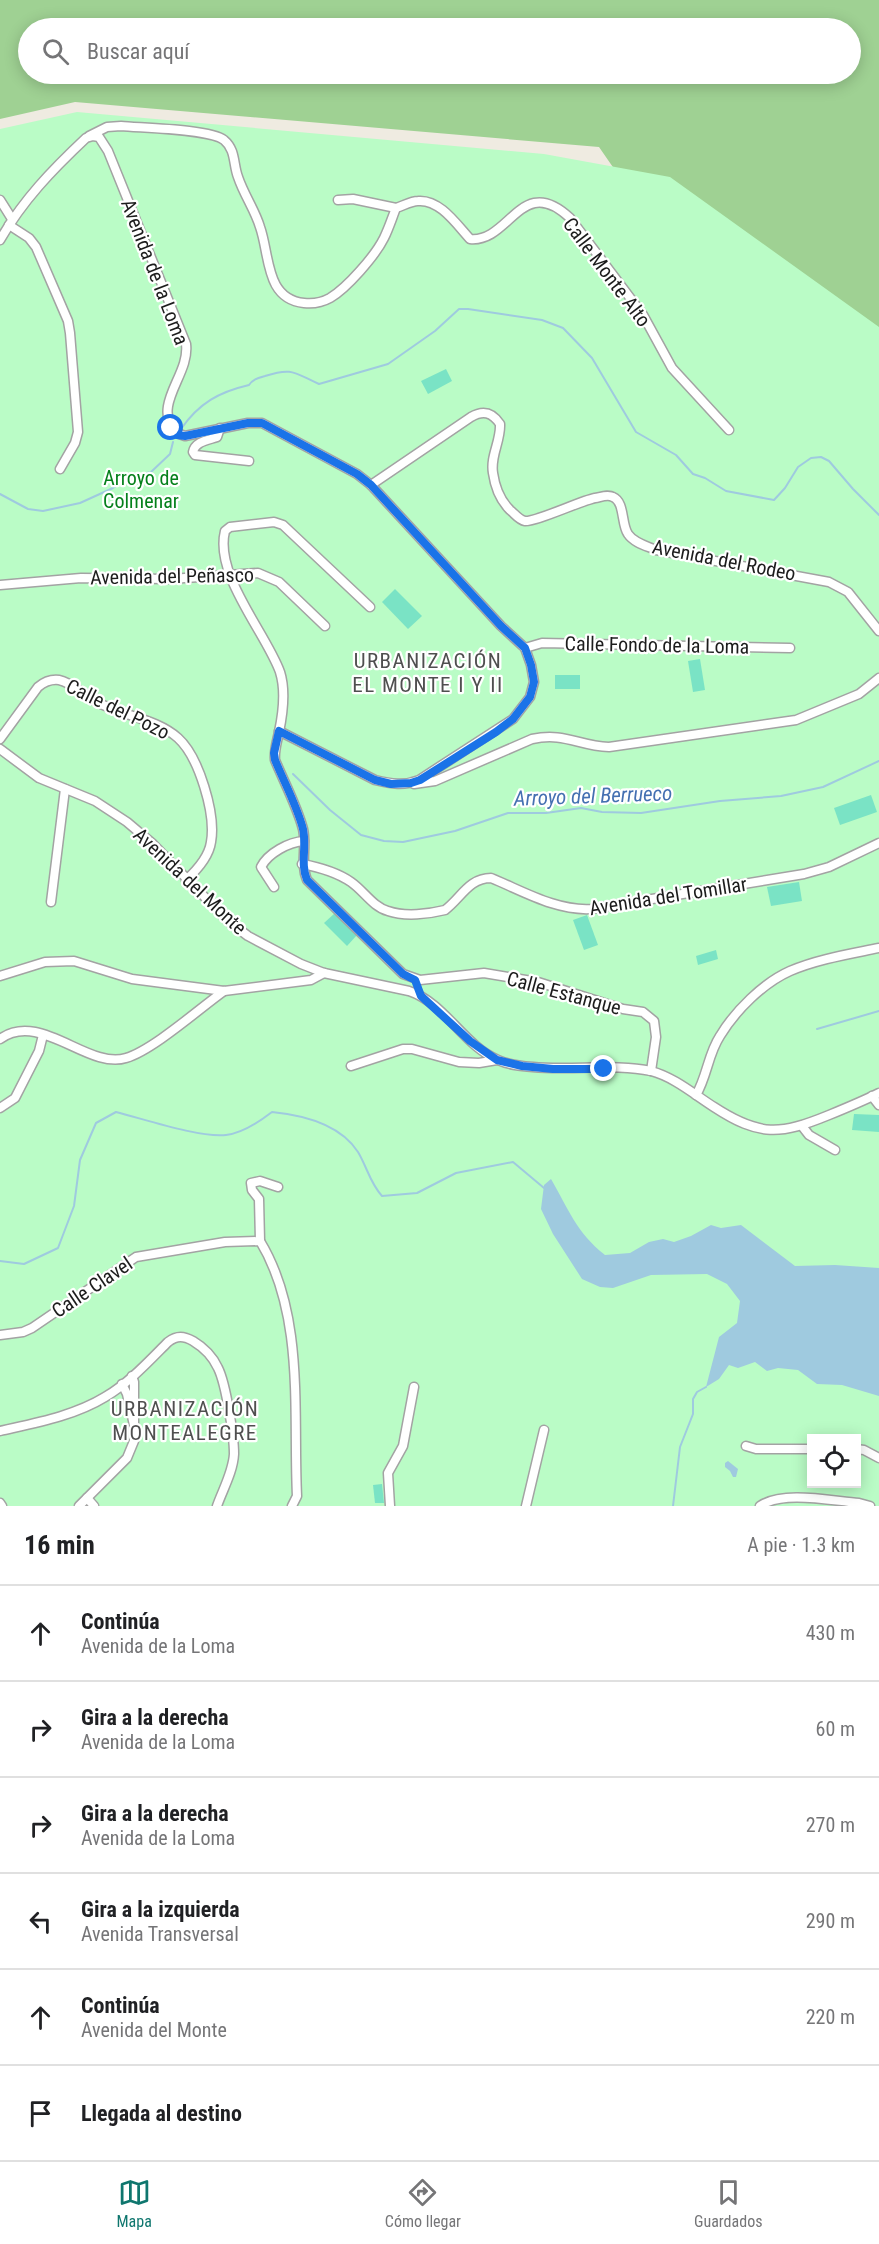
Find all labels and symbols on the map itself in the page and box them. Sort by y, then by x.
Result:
street label: Avenida de la Loma [116,196,194,348]
street label: Calle Monte Alto [558,213,656,331]
route start [157,414,183,440]
park label: Arroyo de Colmenar [103,466,179,513]
street label: Avenida del Rodeo [650,534,798,586]
street label: Avenida del Peñasco [90,563,254,589]
street label: Calle Fondo de la Loma [565,631,749,659]
district label: URBANIZACIÓN EL MONTE I Y II [352,649,504,697]
street label: Calle del Pozo [62,674,174,744]
water label: Arroyo del Berrueco [512,781,673,811]
street label: Avenida del Monte [128,822,252,940]
street label: Avenida del Tomillar [587,872,749,920]
street label: Calle Estanque [504,966,624,1020]
route end [590,1055,616,1081]
street label: Calle Clavel [47,1251,137,1323]
district label: URBANIZACIÓN MONTEALEGRE [111,1397,259,1445]

